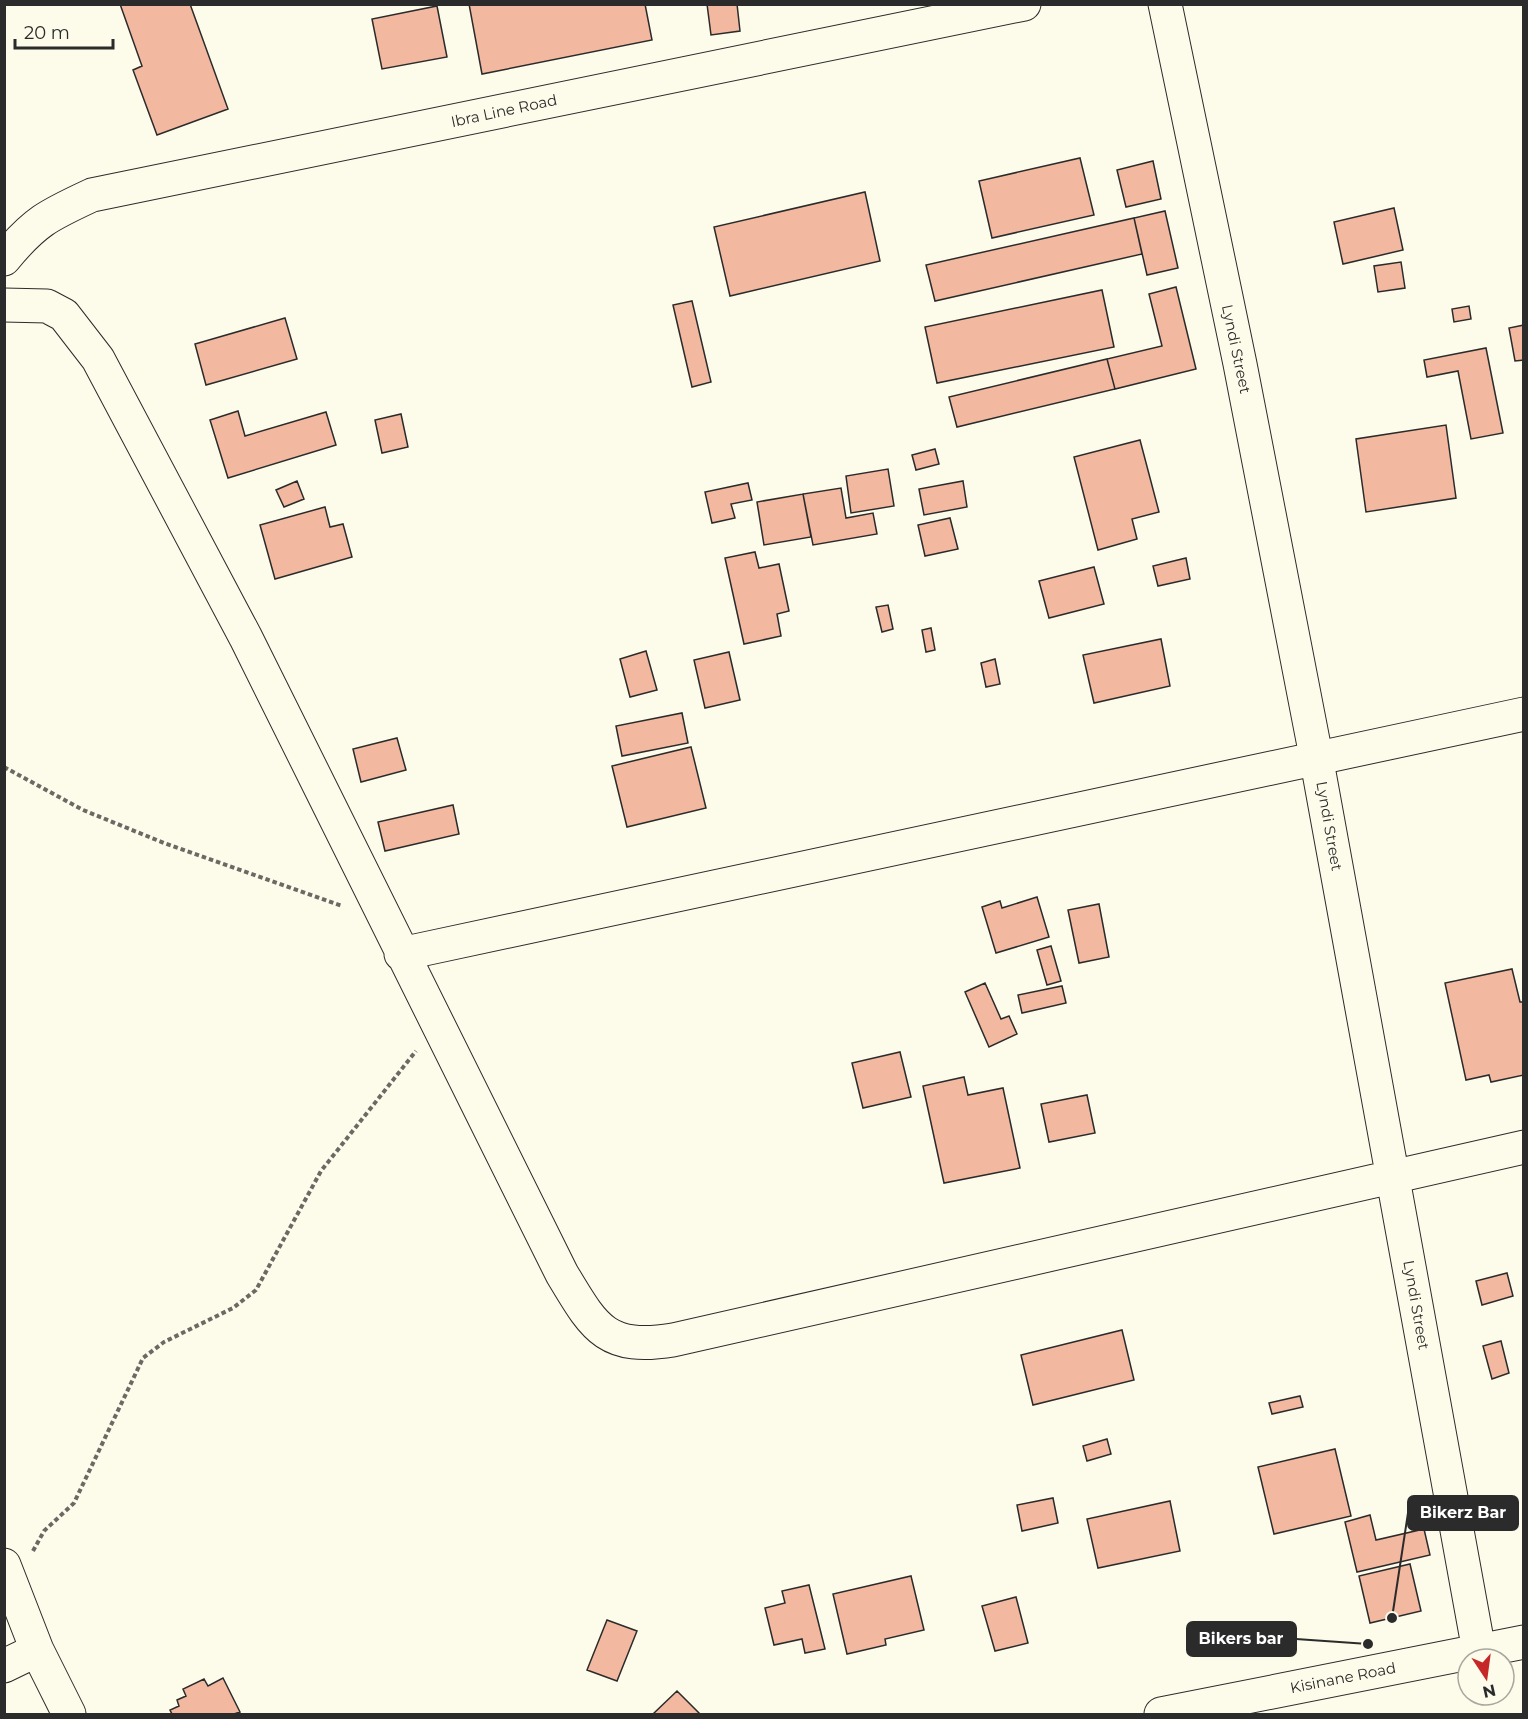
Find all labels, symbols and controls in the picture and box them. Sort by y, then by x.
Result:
scale bar [15,12,112,50]
text: 20 m [24,22,70,44]
street label: Ibra Line Road [449,90,559,131]
street label: Lyndi Street [1218,303,1255,395]
street label: Lyndi Street [1312,780,1347,872]
street label: Lyndi Street [1399,1259,1434,1351]
callout: Bikerz Bar [1408,1496,1518,1530]
text: Bikerz Bar [1420,1503,1506,1522]
callout: Bikers bar [1187,1622,1296,1656]
text: Bikers bar [1199,1629,1284,1648]
north arrow [1456,1647,1516,1707]
street label: Kisinane Road [1288,1658,1397,1697]
text: N [1481,1680,1498,1702]

